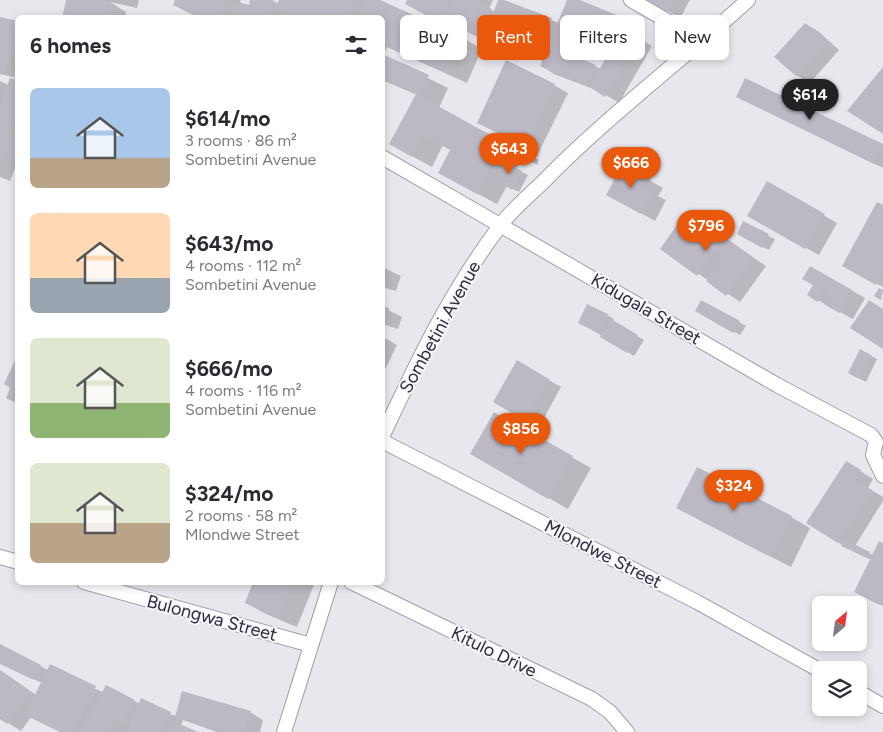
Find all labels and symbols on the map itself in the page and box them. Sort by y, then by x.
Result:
pin: $614 [780,78,840,121]
pin: $643 [479,132,539,175]
pin: $666 [601,146,661,189]
pin: $796 [676,210,736,252]
street label: Sombetini Avenue [395,257,486,397]
street label: Kidugala Street [587,269,705,349]
pin: $856 [491,412,551,455]
pin: $324 [704,470,764,512]
street label: Mlondwe Street [541,515,666,593]
street label: Bulongwa Street [144,590,280,646]
north arrow [812,596,868,651]
street label: Kitulo Drive [448,622,541,682]

